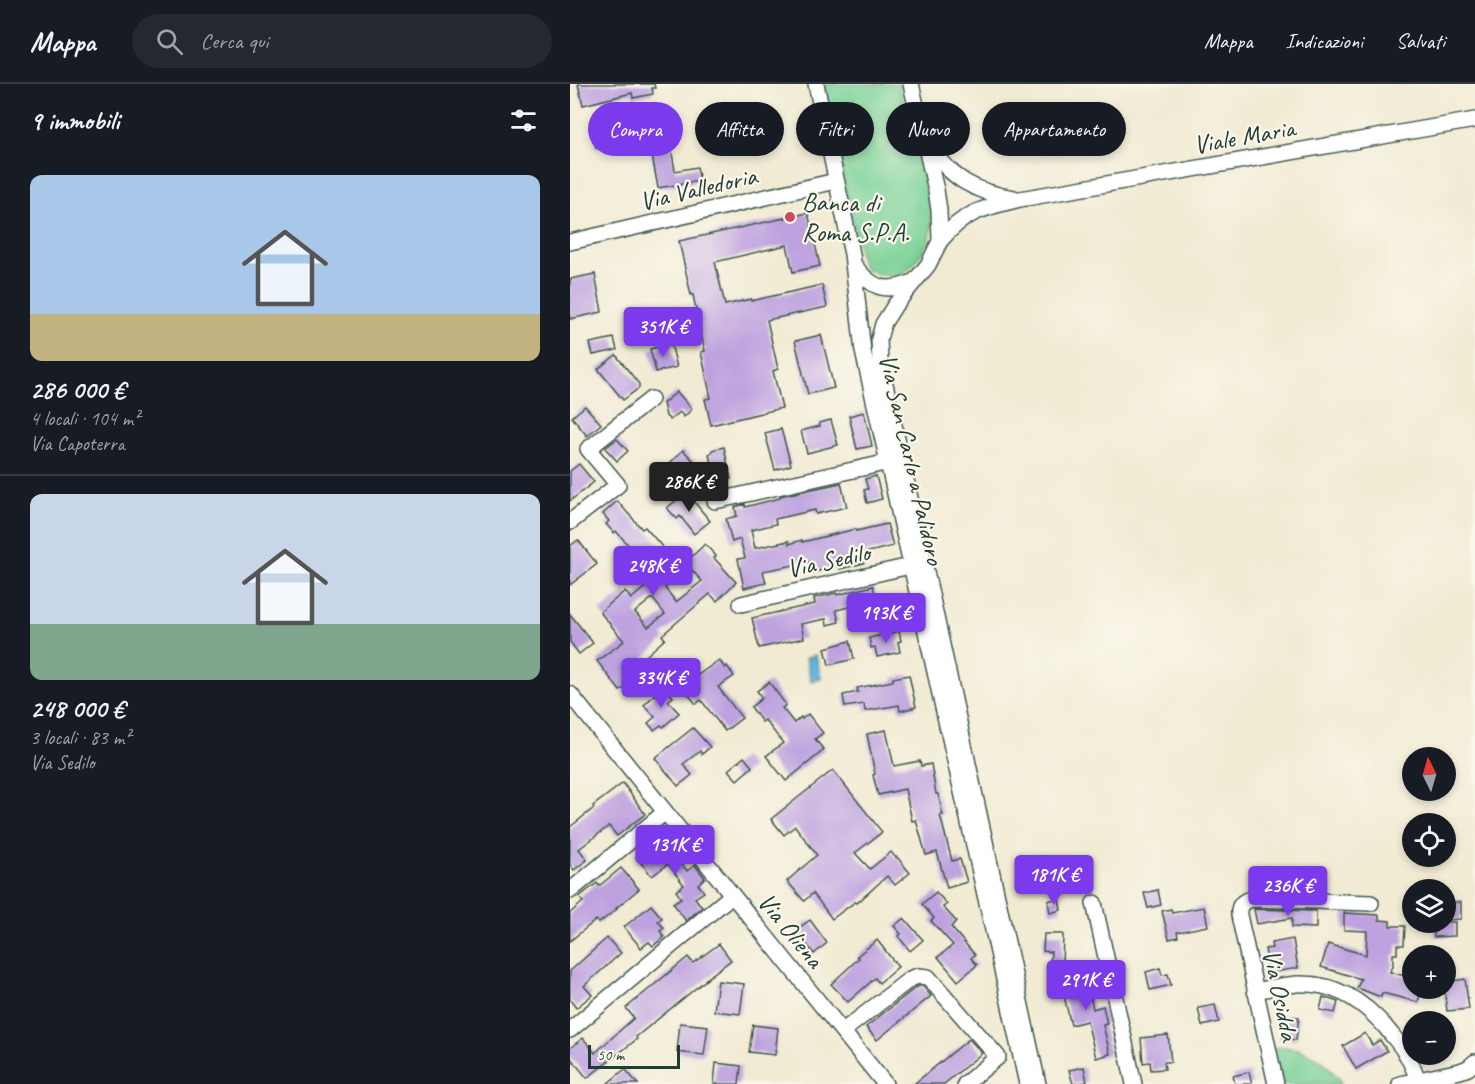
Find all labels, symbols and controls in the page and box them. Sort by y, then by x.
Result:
search box [132,14,552,68]
text: Mappa [30,24,96,59]
icon: search [153,25,186,58]
text: Cerca qui [201,27,268,55]
text: Mappa [1204,28,1253,54]
text: Indicazioni [1286,28,1363,54]
text: Salvati [1396,28,1445,54]
chip: Compra [588,102,683,156]
chip: Affitta [695,102,784,156]
chip: Filtri [796,102,874,156]
chip: Nuovo [886,102,970,156]
chip: Appartamento [982,102,1126,156]
text: 9 immobili [30,104,119,137]
icon: filters [507,104,540,137]
street label: Viale Maria [1191,111,1300,162]
street label: Via Valledoria [636,159,761,218]
place label: Banca di Roma S.P.A. [802,186,910,249]
marker: Banca di Roma S.P.A. [783,210,797,224]
icon: home [231,214,339,322]
pin: 351K € [614,307,712,358]
text: 351K € [638,314,688,339]
street label: Via San Carlo a Palidoro [871,351,952,569]
text: 286 000 € [30,373,125,406]
text: 4 locali · 104 m² [30,406,139,431]
text: Via Capoterra [30,431,125,456]
pin: 286K € [640,462,738,513]
text: 286K € [663,469,715,494]
icon: home [231,533,339,641]
street label: Via Sedilo [784,535,875,585]
pin: 248K € [604,546,702,597]
text: 248K € [628,553,679,578]
pin: 193K € [837,593,935,644]
text: 193K € [861,600,911,625]
pin: 334K € [612,658,710,709]
text: 334K € [636,665,687,690]
text: 248 000 € [30,692,124,725]
text: 3 locali · 83 m² [30,725,130,750]
north arrow [1402,747,1456,801]
map controls [1402,747,1456,1065]
text: Via Sedilo [30,750,95,775]
button: locate [1402,813,1456,867]
pin: 131K € [626,825,724,876]
text: 131K € [650,832,701,857]
pin: 181K € [1005,855,1103,906]
text: 181K € [1029,862,1080,887]
pin: 236K € [1239,866,1337,917]
text: 236K € [1262,873,1314,898]
button: layers [1402,879,1456,933]
street label: Via Oliena [750,886,832,976]
button: + [1402,945,1456,999]
street label: Via Osidda [1255,946,1307,1046]
pin: 291K € [1037,960,1135,1011]
text: 291K € [1061,967,1111,992]
button: − [1402,1011,1456,1065]
scale bar [588,1042,680,1070]
text: 50 m [597,1045,624,1065]

